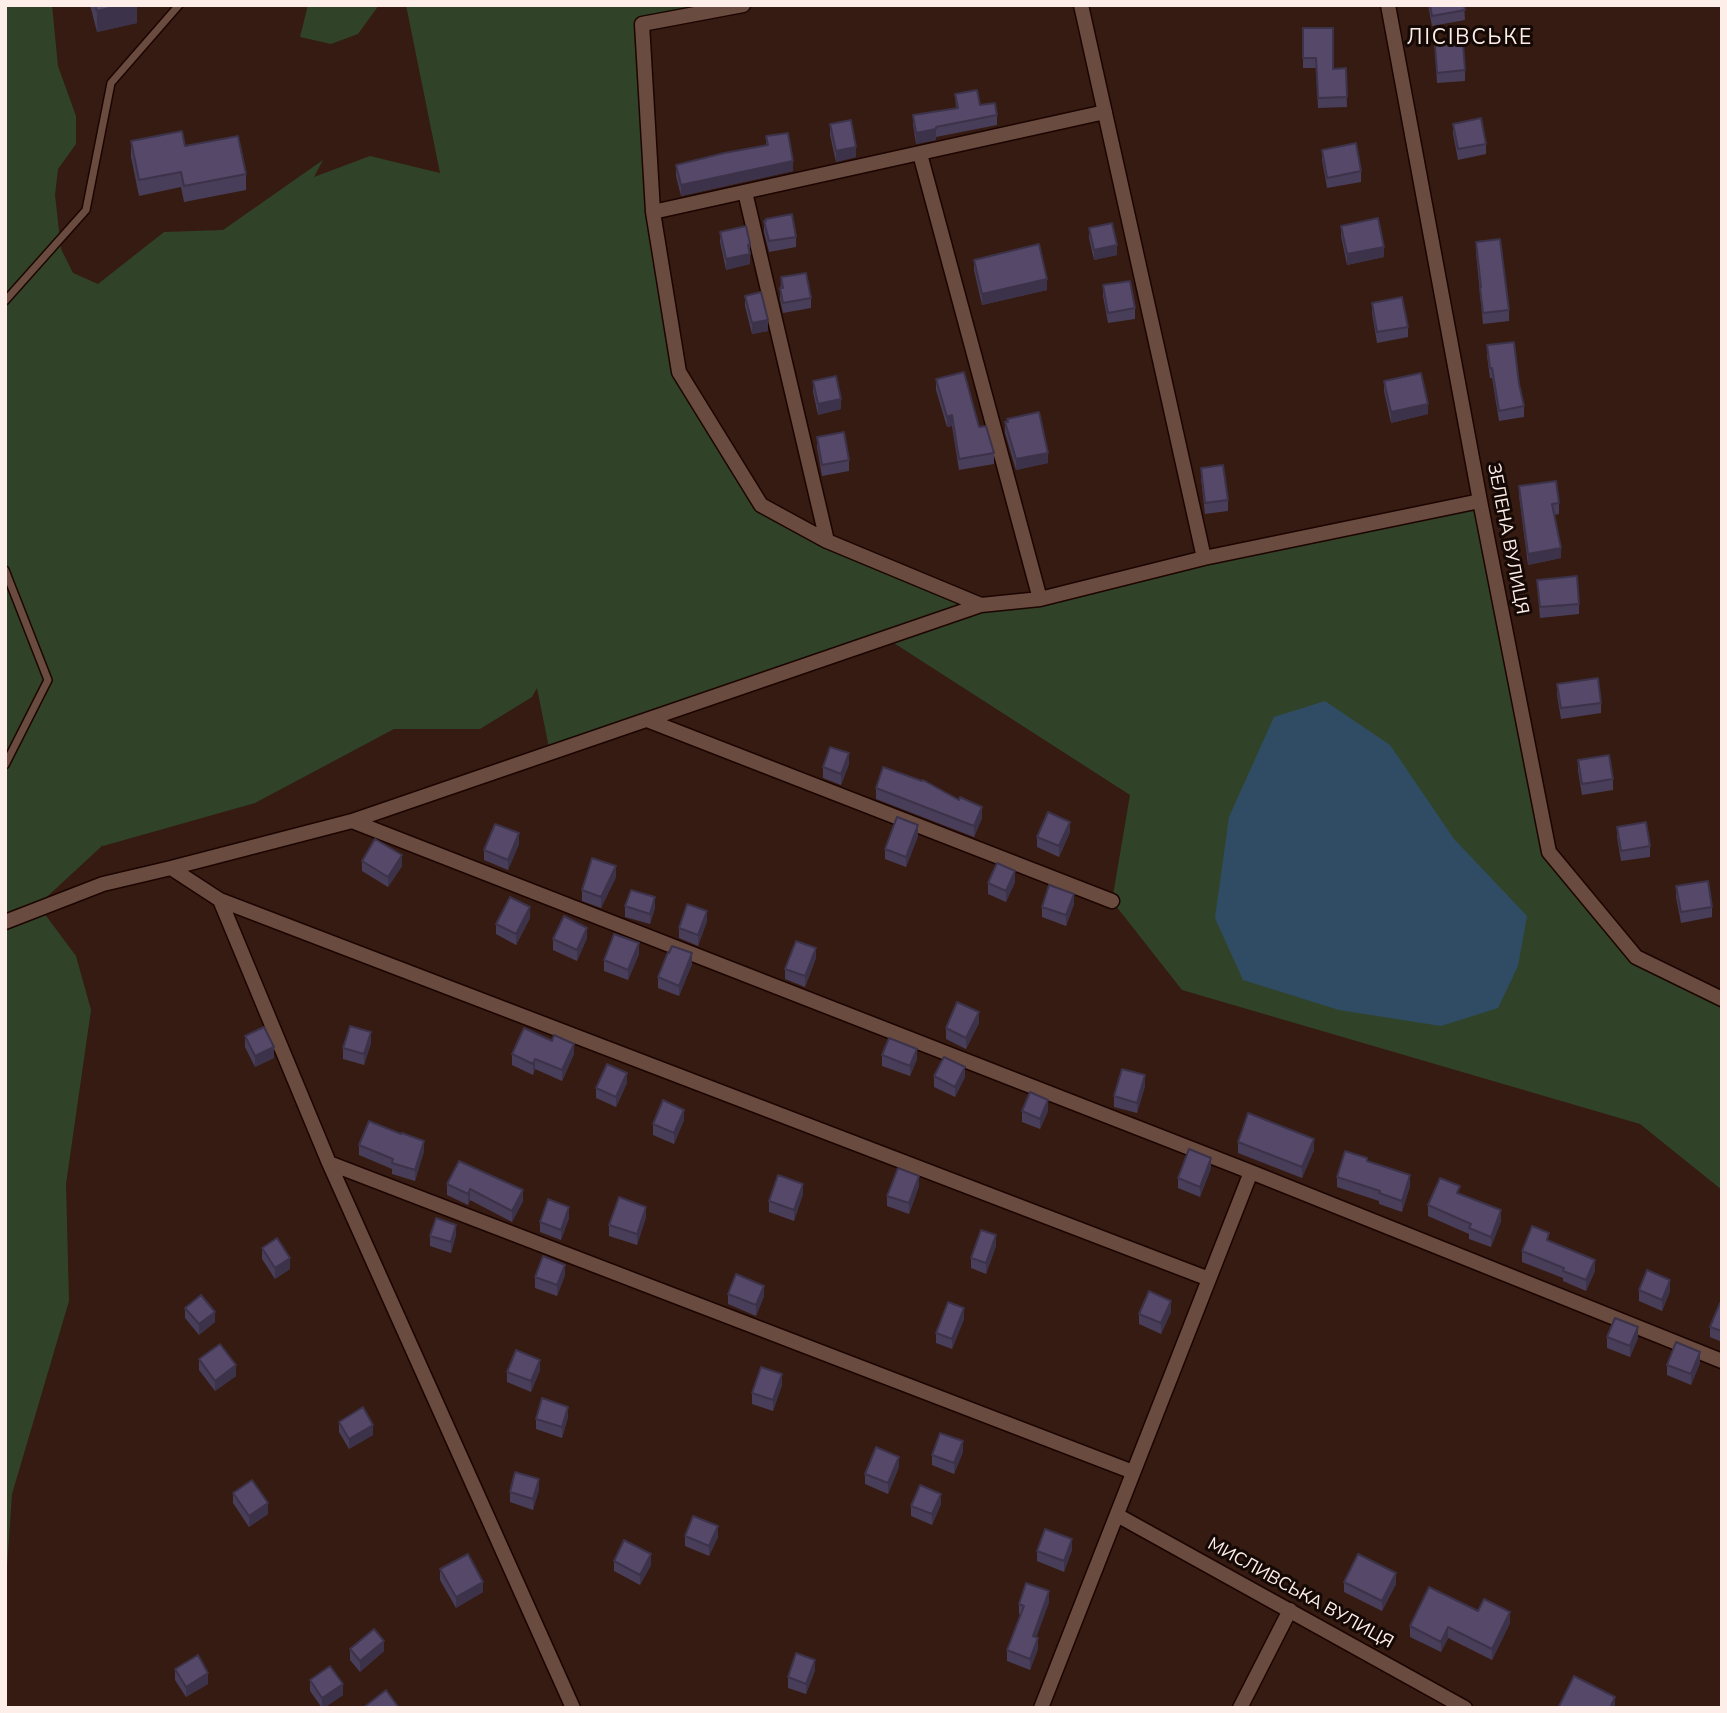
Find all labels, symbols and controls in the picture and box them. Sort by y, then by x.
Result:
district label: ЛІСІВСЬКЕ [1408,26,1532,52]
street label: ЗЕЛЕНА ВУЛИЦЯ [1482,462,1532,616]
street label: МИСЛИВСЬКА ВУЛИЦЯ [1203,1534,1397,1654]

